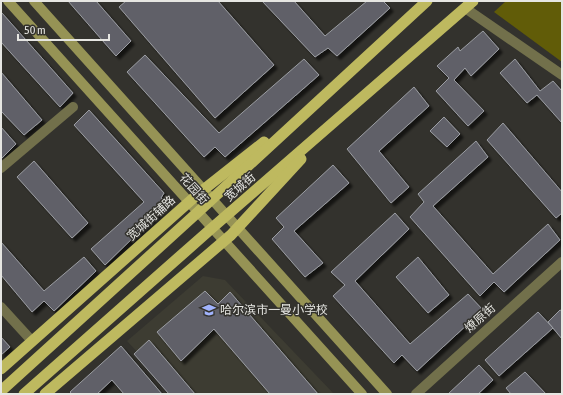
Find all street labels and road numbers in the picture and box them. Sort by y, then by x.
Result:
street label: 宽城街 [222,170,258,204]
street label: 花园街 [177,171,211,207]
street label: 宽城街辅路 [124,193,178,243]
street label: 燎原街 [462,301,498,335]

